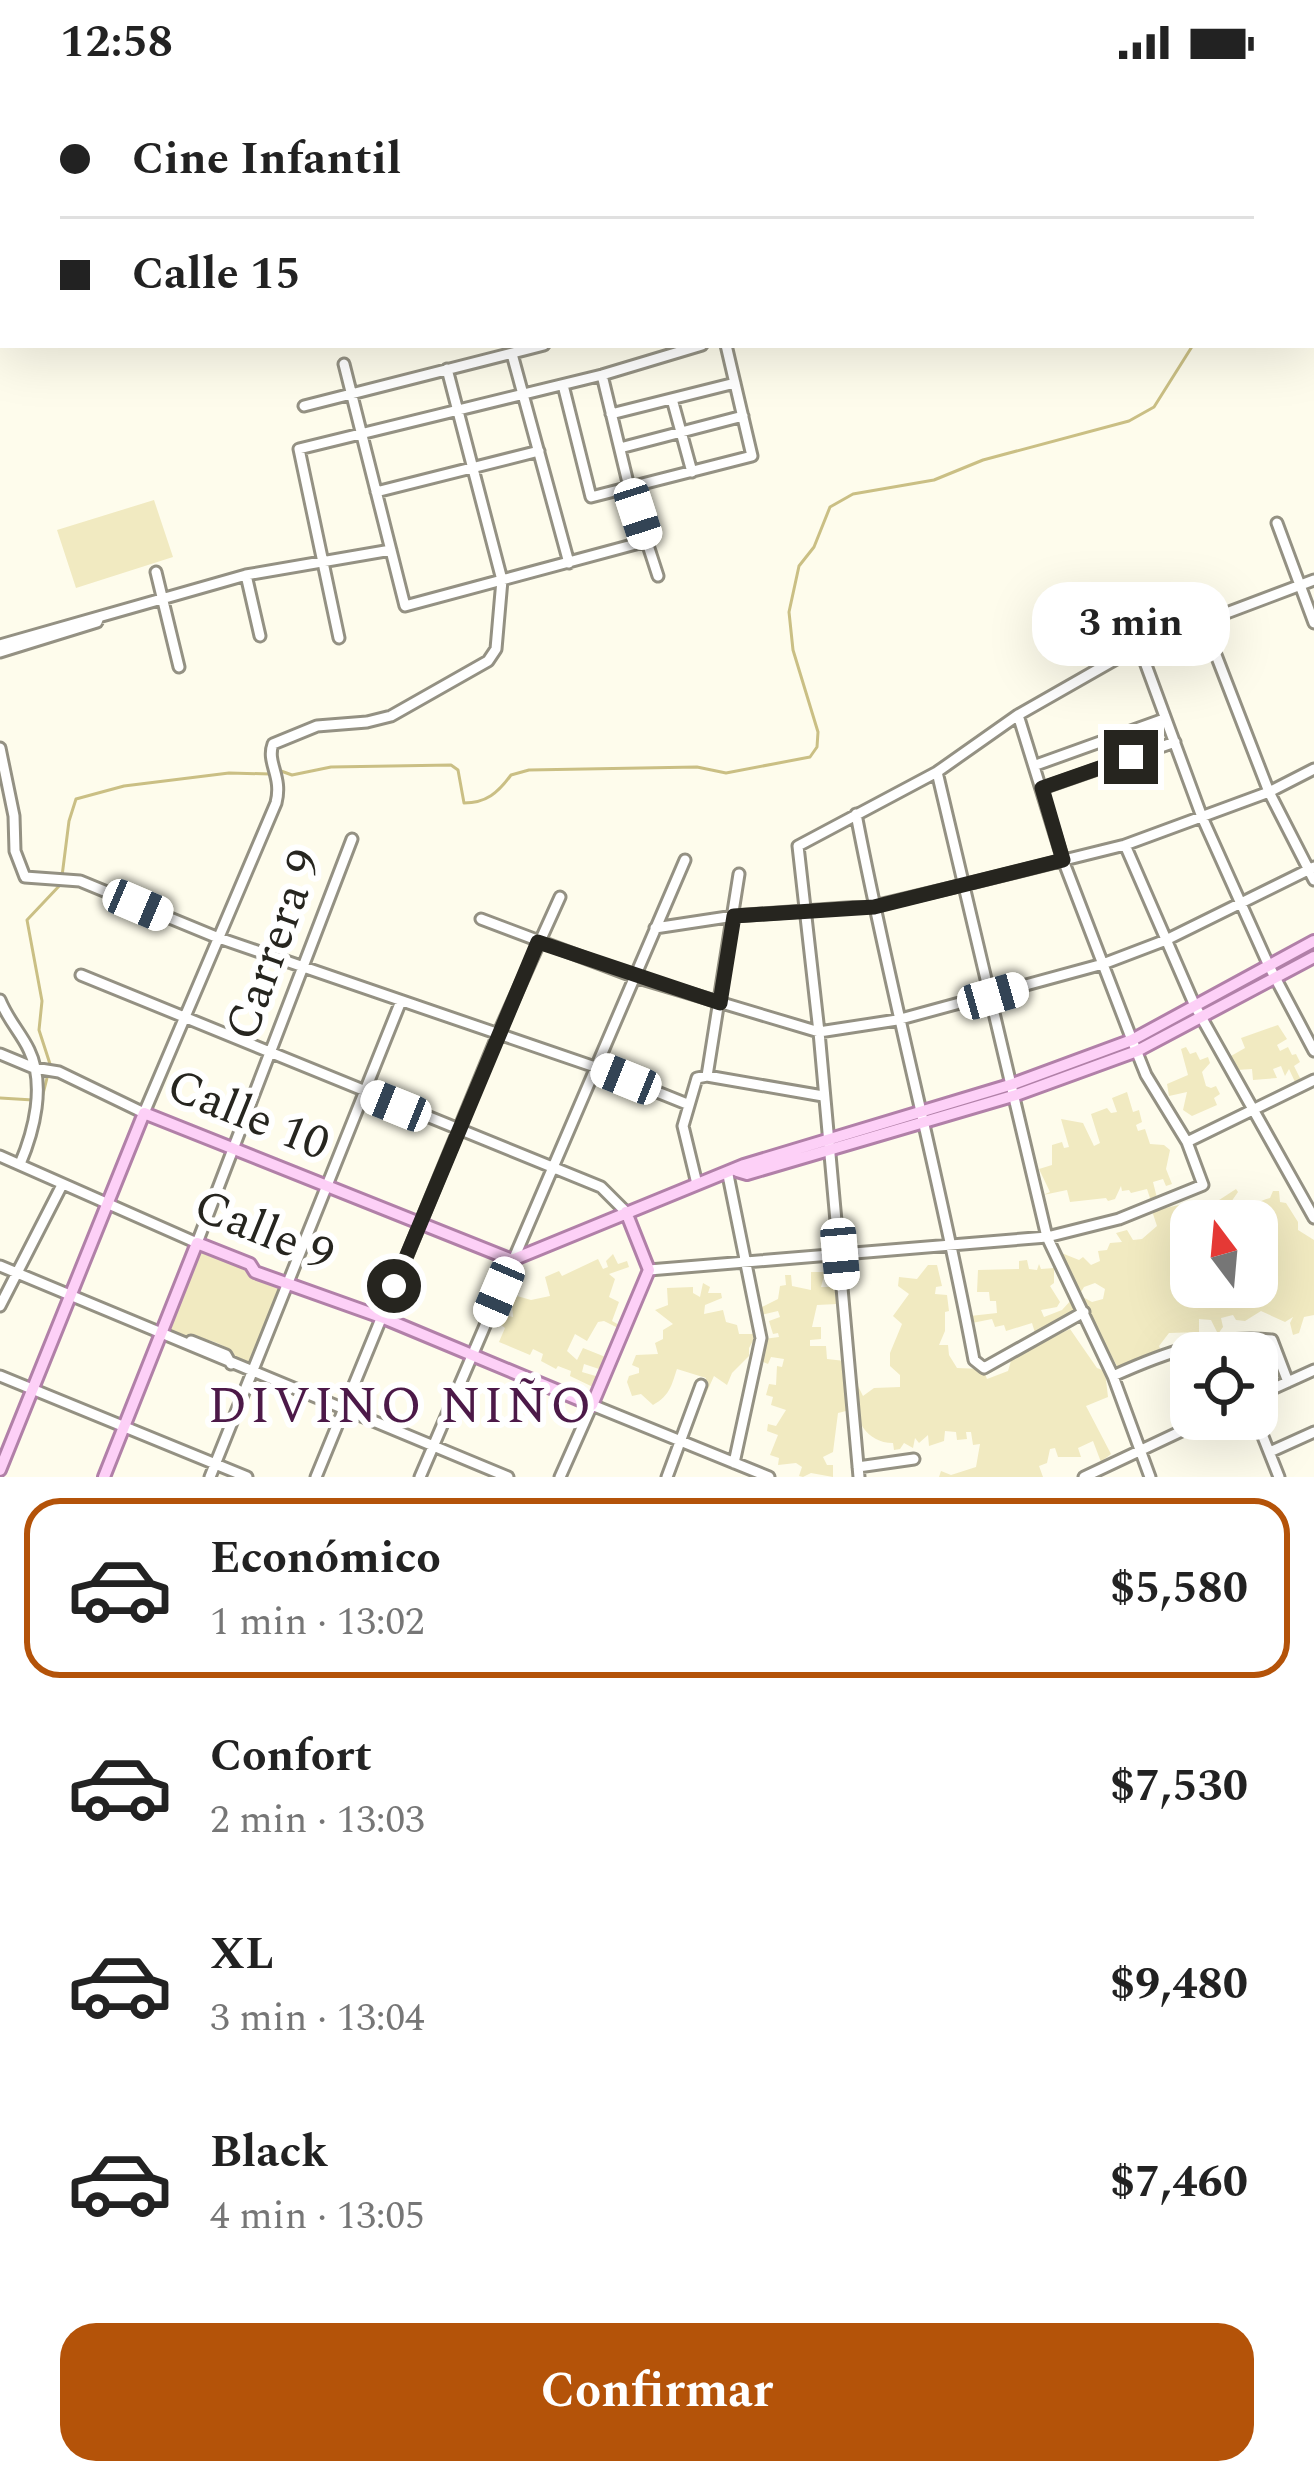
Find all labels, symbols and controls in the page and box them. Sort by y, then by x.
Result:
text: 12:58 [60,8,173,77]
text: Cine Infantil [132,125,401,194]
text: Calle 15 [132,240,300,309]
car [610,474,666,554]
callout: 3 min [1032,583,1230,667]
text: 3 min [1079,594,1183,653]
route end [1104,730,1158,784]
street label: Carrera 9 [206,839,342,1051]
car [98,874,178,936]
car [953,969,1033,1023]
street label: Calle 10 [156,1049,340,1181]
car [586,1049,666,1109]
car [356,1076,436,1136]
street label: Calle 9 [183,1170,345,1292]
north arrow [1170,1200,1278,1308]
map controls [1170,1200,1278,1440]
car [819,1217,861,1291]
car [468,1252,530,1332]
route start [367,1259,421,1313]
button: locate [1170,1332,1278,1440]
district label: DIVINO NIÑO [208,1368,594,1446]
text: Económico [210,1524,441,1593]
icon: car [66,1534,174,1642]
text: $5,580 [1110,1554,1248,1623]
text: 1 min · 13:02 [210,1593,425,1652]
text: Confort [210,1722,372,1791]
icon: car [66,1732,174,1840]
text: $7,530 [1110,1752,1248,1821]
text: 2 min · 13:03 [210,1791,425,1850]
text: XL [210,1920,274,1989]
icon: car [66,1930,174,2038]
text: $9,480 [1110,1950,1248,2019]
text: 3 min · 13:04 [210,1989,425,2048]
text: Black [210,2118,328,2187]
icon: car [66,2128,174,2236]
text: $7,460 [1110,2148,1248,2217]
text: 4 min · 13:05 [210,2187,425,2246]
button: Confirmar [60,2323,1254,2461]

